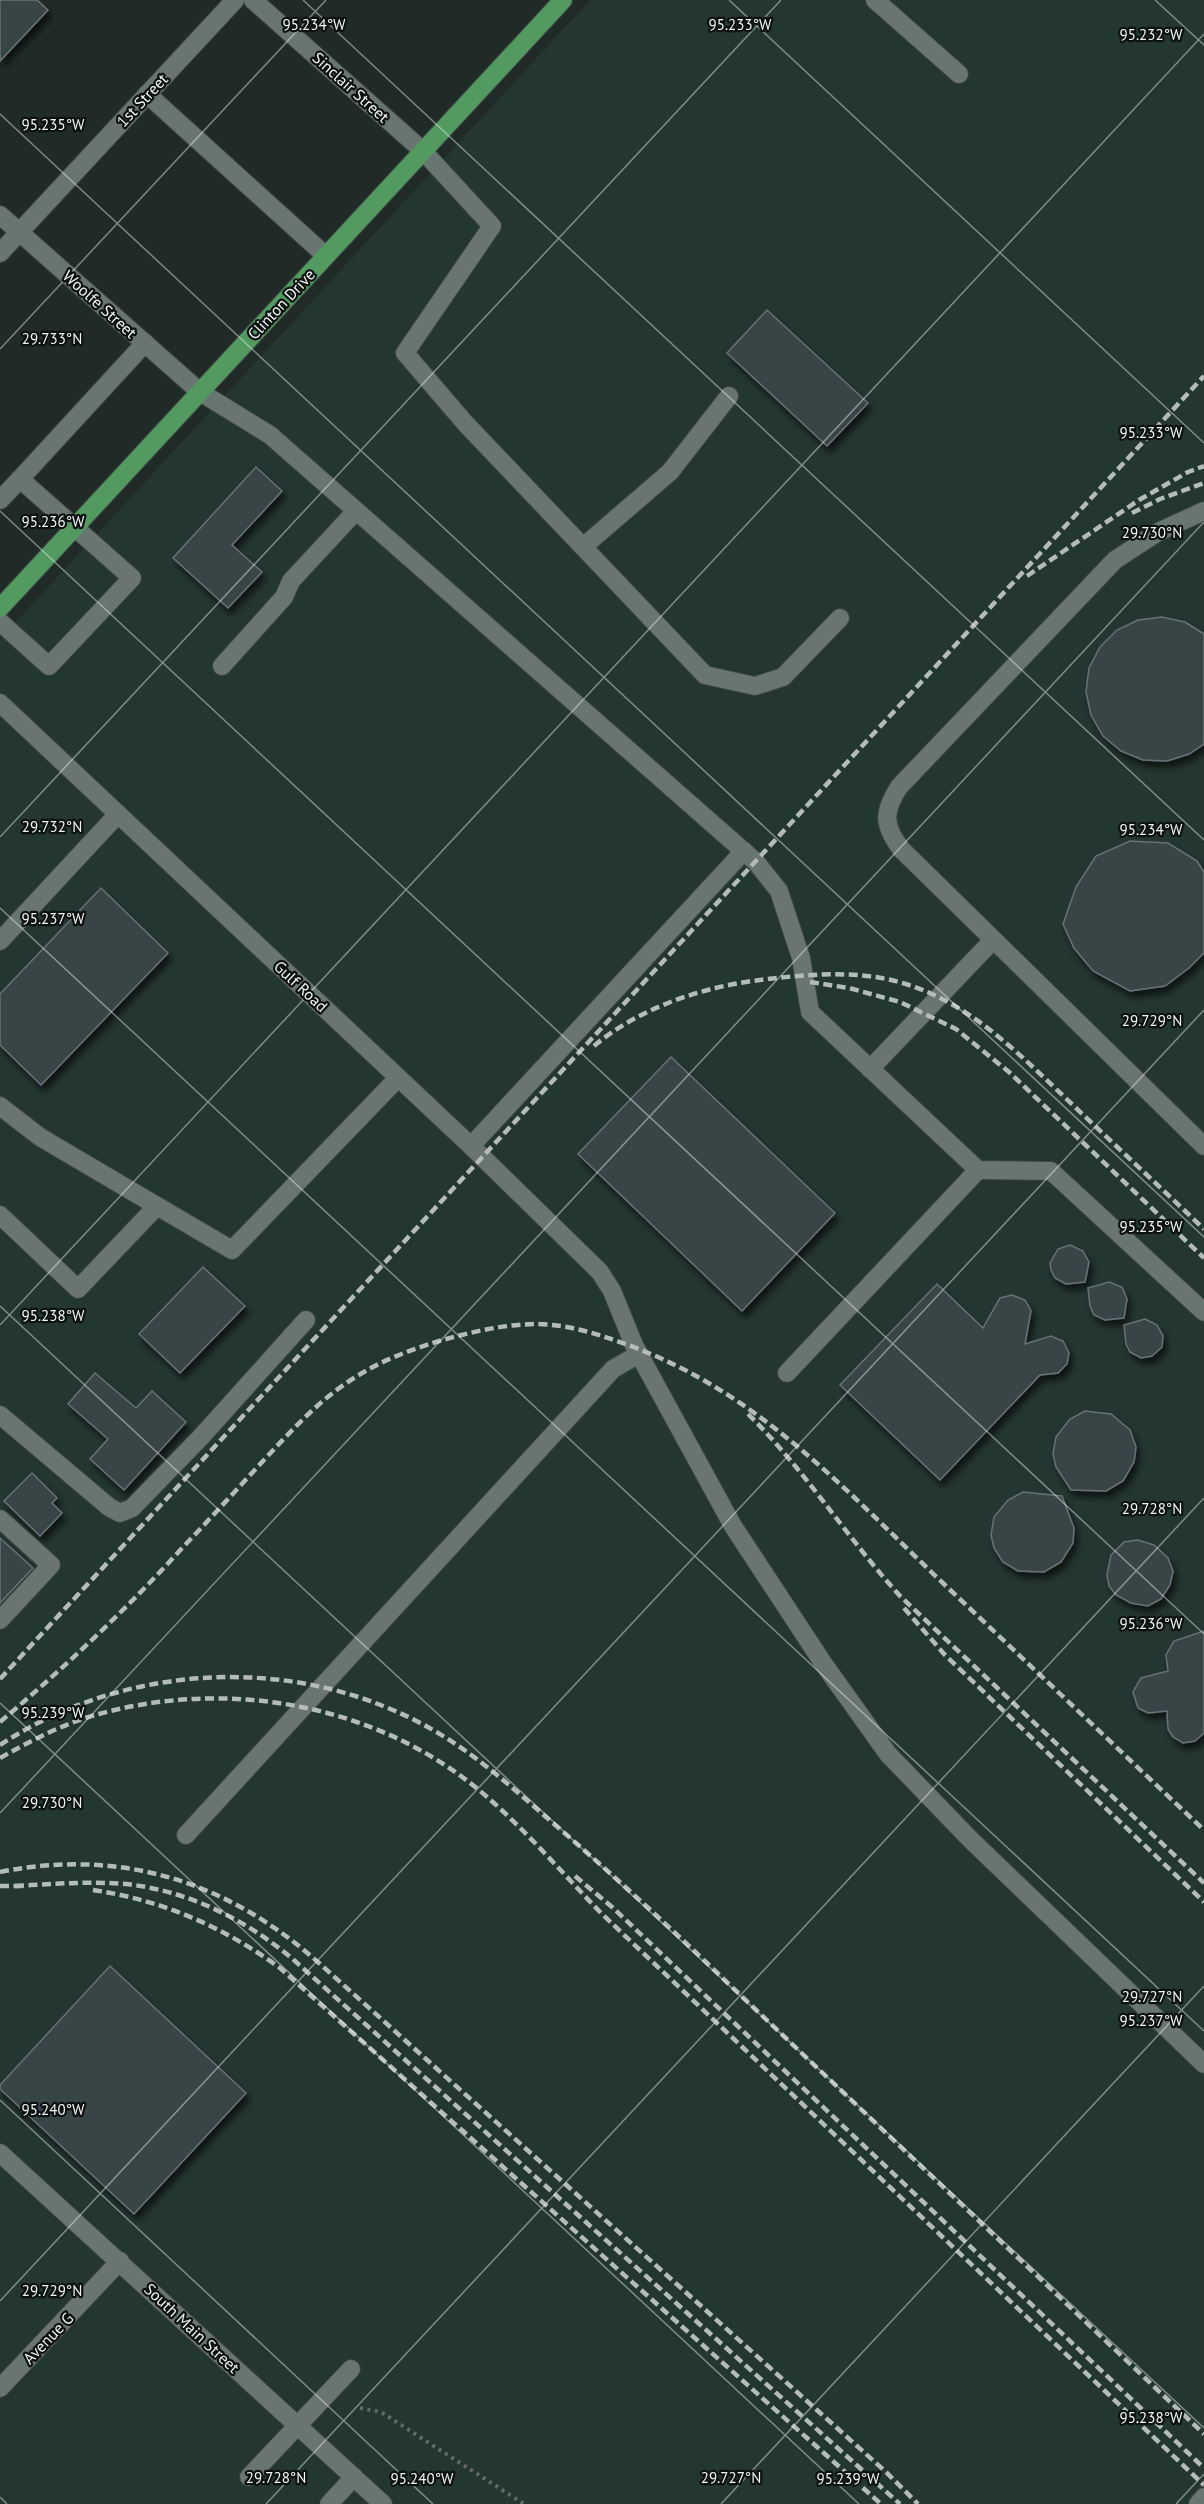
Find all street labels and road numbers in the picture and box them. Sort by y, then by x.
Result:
street label: Sinclair Street [309,47,394,127]
street label: 1st Street [112,69,172,131]
street label: Clinton Drive [243,264,319,344]
street label: Woolfe Street [59,266,142,343]
street label: Gulf Road [270,956,332,1016]
street label: South Main Street [140,2279,244,2378]
street label: Avenue G [19,2308,77,2368]

